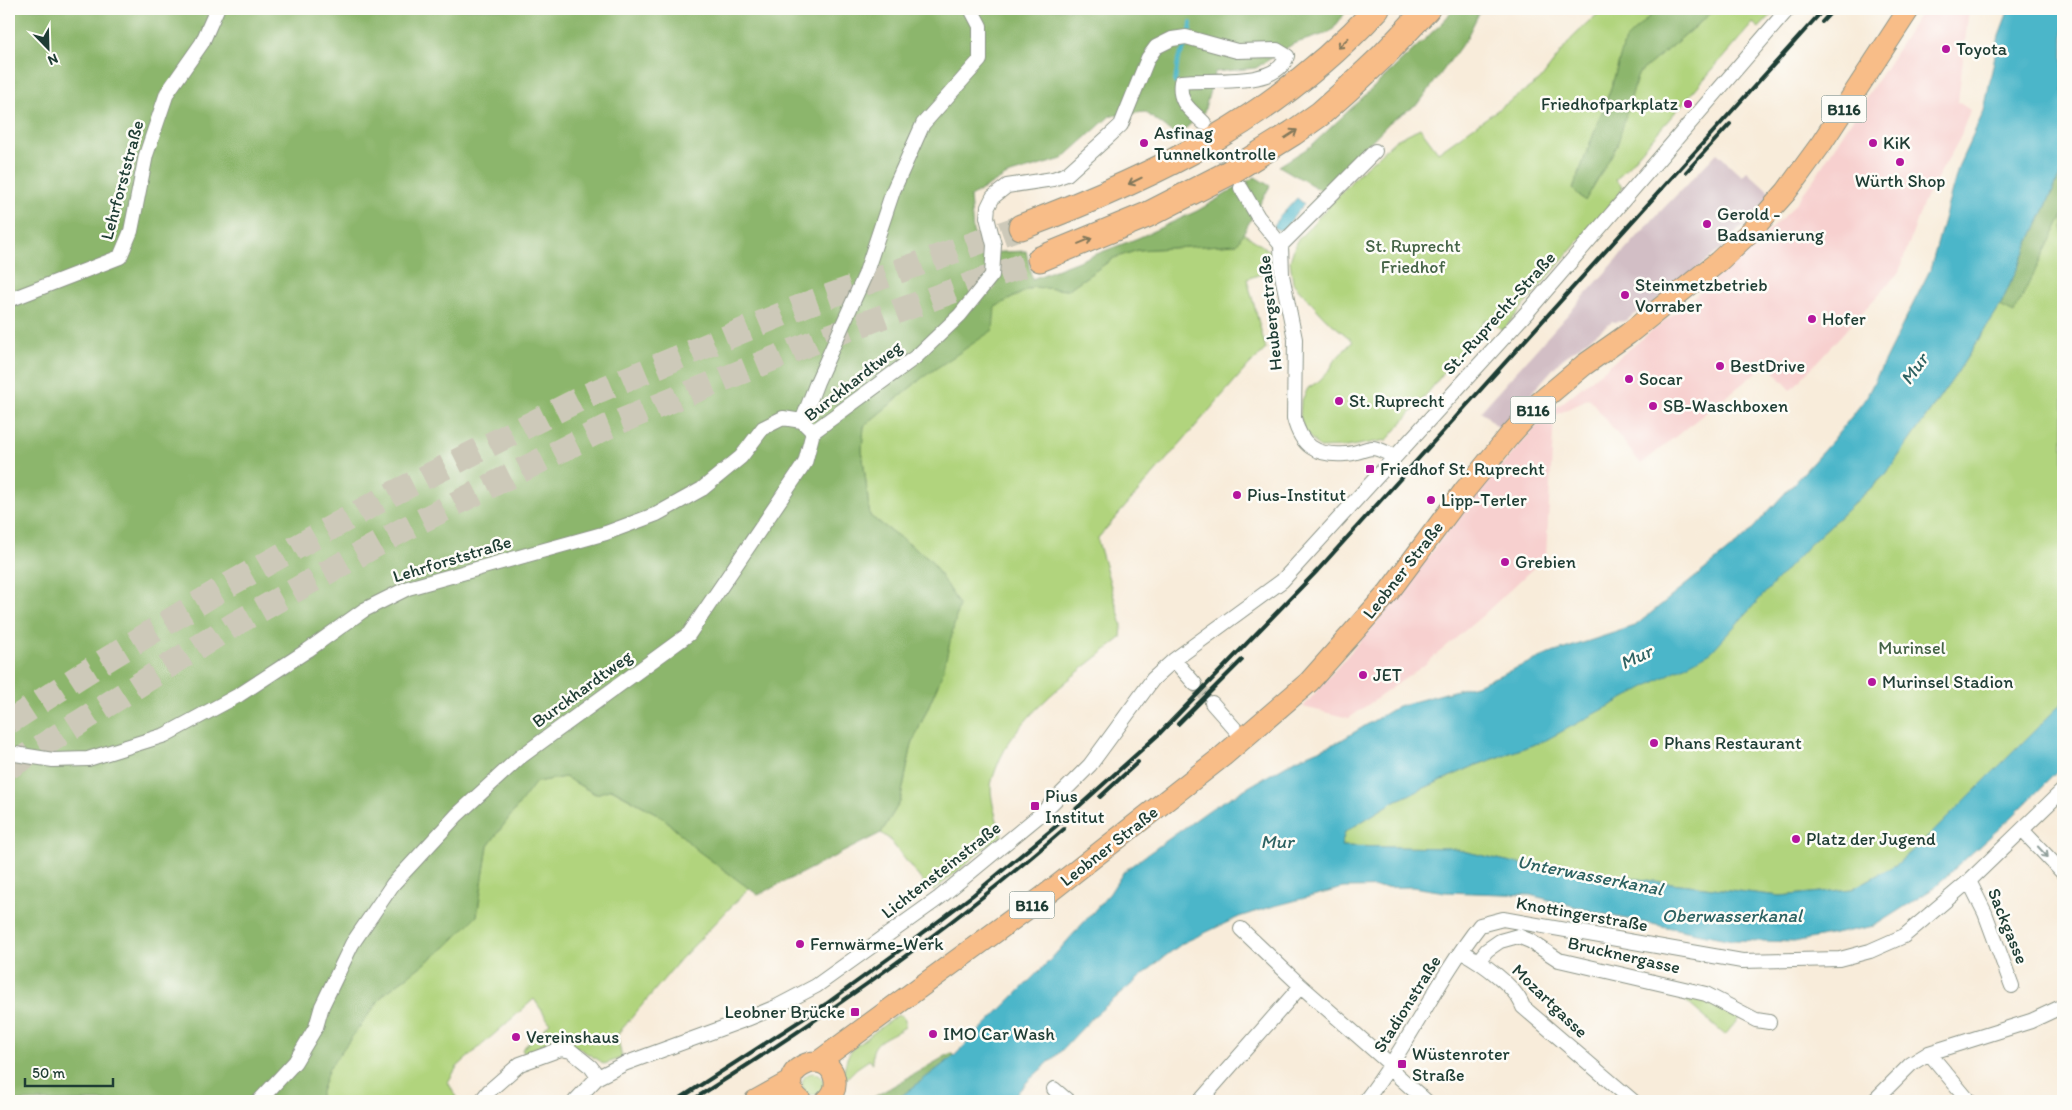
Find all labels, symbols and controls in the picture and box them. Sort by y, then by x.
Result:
north arrow [22,22,72,72]
one-way arrow [1336,37,1349,49]
place label: Toyota [1956,38,2008,60]
marker: Toyota [1940,43,1952,55]
text: N [45,50,61,69]
place label: Friedhofparkplatz [1541,93,1678,115]
road number: B116 [1822,96,1866,122]
marker: Friedhofparkplatz [1682,98,1694,110]
street label: Lehrforststraße [95,118,149,242]
place label: Asfinag Tunnelkontrolle [1154,122,1276,165]
one-way arrow [1284,129,1298,139]
place label: KiK [1883,132,1910,154]
marker: Asfinag Tunnelkontrolle [1138,137,1150,149]
marker: KiK [1867,137,1879,149]
marker: Würth Shop [1894,156,1906,168]
place label: Würth Shop [1855,170,1945,192]
one-way arrow [1128,177,1143,186]
place label: Gerold - Badsanierung [1717,203,1825,246]
marker: Gerold - Badsanierung [1701,218,1713,230]
one-way arrow [1077,235,1092,245]
park label: St. Ruprecht Friedhof [1365,235,1461,278]
street label: St.-Ruprecht-Straße [1438,247,1560,379]
street label: Heubergstraße [1253,254,1287,372]
place label: Steinmetzbetrieb Vorraber [1635,274,1768,317]
marker: Steinmetzbetrieb Vorraber [1619,289,1631,301]
place label: Hofer [1822,308,1866,330]
marker: Hofer [1806,313,1818,325]
street label: Burckhardtweg [800,335,907,426]
water label: Mur [1895,347,1934,389]
place label: BestDrive [1730,355,1805,377]
marker: BestDrive [1714,360,1726,372]
place label: Socar [1639,368,1683,390]
marker: Socar [1623,373,1635,385]
place label: St. Ruprecht [1349,390,1445,412]
marker: St. Ruprecht [1333,395,1345,407]
place label: SB-Waschboxen [1663,395,1788,417]
road number: B116 [1510,396,1556,424]
marker: SB-Waschboxen [1647,400,1659,412]
place label: Friedhof St. Ruprecht [1380,458,1545,480]
marker: Friedhof St. Ruprecht [1364,463,1376,475]
place label: Pius-Institut [1247,484,1346,506]
marker: Pius-Institut [1231,489,1243,501]
place label: Lipp-Terler [1441,489,1527,511]
marker: Lipp-Terler [1425,494,1437,506]
street label: Leobner Straße [1358,517,1448,623]
street label: Lehrforststraße [390,531,514,587]
place label: Grebien [1515,551,1576,573]
marker: Grebien [1499,556,1511,568]
park label: Murinsel [1878,637,1946,659]
water label: Mur [1616,639,1658,674]
street label: Burckhardtweg [528,645,637,733]
place label: JET [1373,664,1402,686]
marker: JET [1357,669,1369,681]
place label: Murinsel Stadion [1882,671,2013,693]
marker: Murinsel Stadion [1866,676,1878,688]
place label: Phans Restaurant [1664,732,1802,754]
marker: Phans Restaurant [1648,737,1660,749]
place label: Pius Institut [1045,785,1105,828]
marker: Pius Institut [1029,800,1041,812]
street label: Leobner Straße [1056,801,1162,891]
street label: Lichtensteinstraße [877,817,1005,923]
place label: Platz der Jugend [1806,828,1936,850]
water label: Mur [1261,830,1296,853]
marker: Platz der Jugend [1790,833,1802,845]
one-way arrow [2037,846,2049,858]
water label: Unterwasserkanal [1515,850,1666,901]
street label: Sackgasse [1983,885,2033,967]
road number: B116 [1010,892,1054,918]
street label: Knottingerstraße [1514,892,1650,936]
water label: Oberwasserkanal [1662,904,1804,927]
street label: Brucknergasse [1566,931,1682,979]
place label: Fernwärme-Werk [810,933,944,955]
marker: Fernwärme-Werk [794,938,806,950]
street label: Stadionstraße [1368,951,1446,1057]
street label: Mozartgasse [1507,959,1593,1043]
place label: Leobner Brücke [725,1001,845,1023]
marker: Leobner Brücke [849,1006,861,1018]
place label: IMO Car Wash [943,1023,1055,1045]
place label: Vereinshaus [526,1026,619,1048]
marker: IMO Car Wash [927,1028,939,1040]
marker: Vereinshaus [510,1031,522,1043]
place label: Wüstenroter Straße [1412,1043,1511,1086]
scale bar [25,1055,112,1087]
marker: Wüstenroter Straße [1396,1058,1408,1070]
text: 50 m [32,1064,65,1082]

